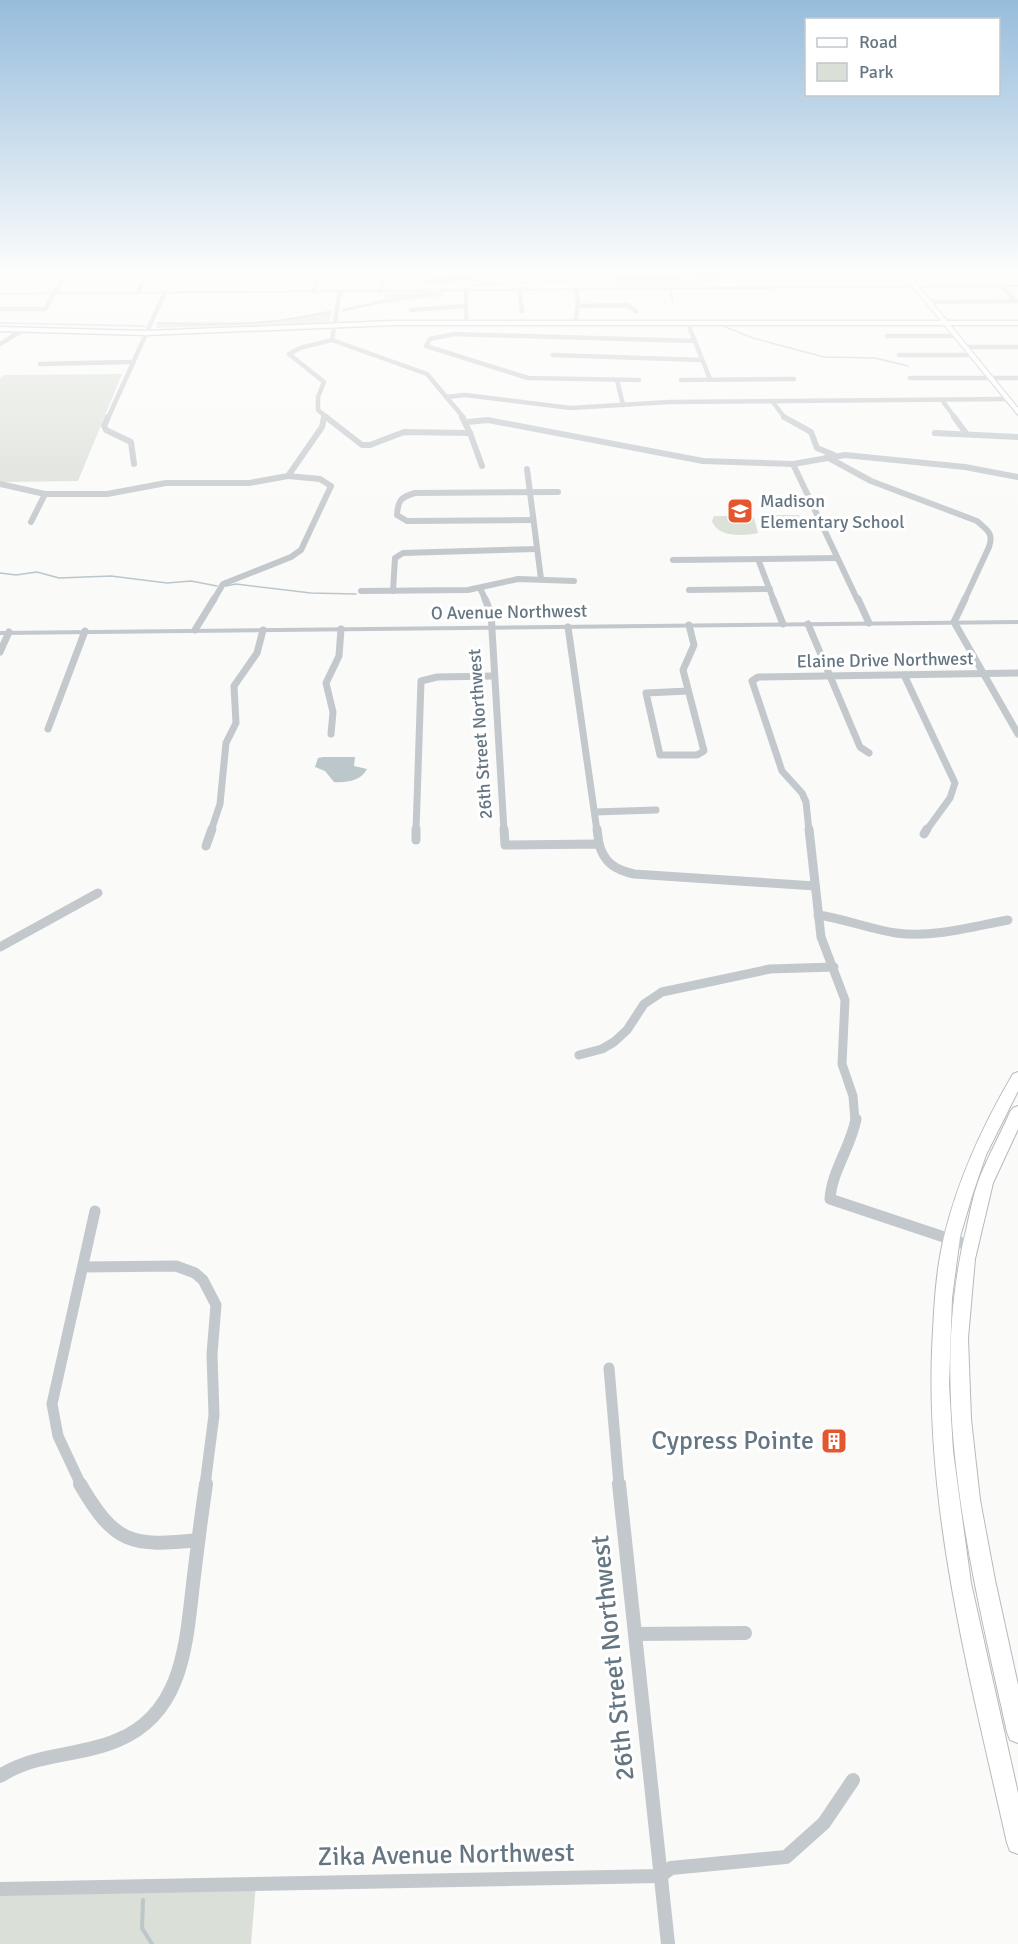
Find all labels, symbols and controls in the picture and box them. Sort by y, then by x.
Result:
legend [805,18,1000,96]
text: Road [859,31,898,53]
text: Park [859,61,894,83]
place label: Madison Elementary School [760,490,905,533]
school or university icon: Madison Elementary School [725,496,755,526]
street label: O Avenue Northwest [431,600,587,624]
street label: Elaine Drive Northwest [796,647,974,673]
street label: 26th Street Northwest [463,648,497,820]
place label: Cypress Pointe [651,1425,814,1457]
building icon: Cypress Pointe [819,1426,849,1456]
street label: 26th Street Northwest [584,1534,642,1782]
street label: Zika Avenue Northwest [317,1837,575,1873]

